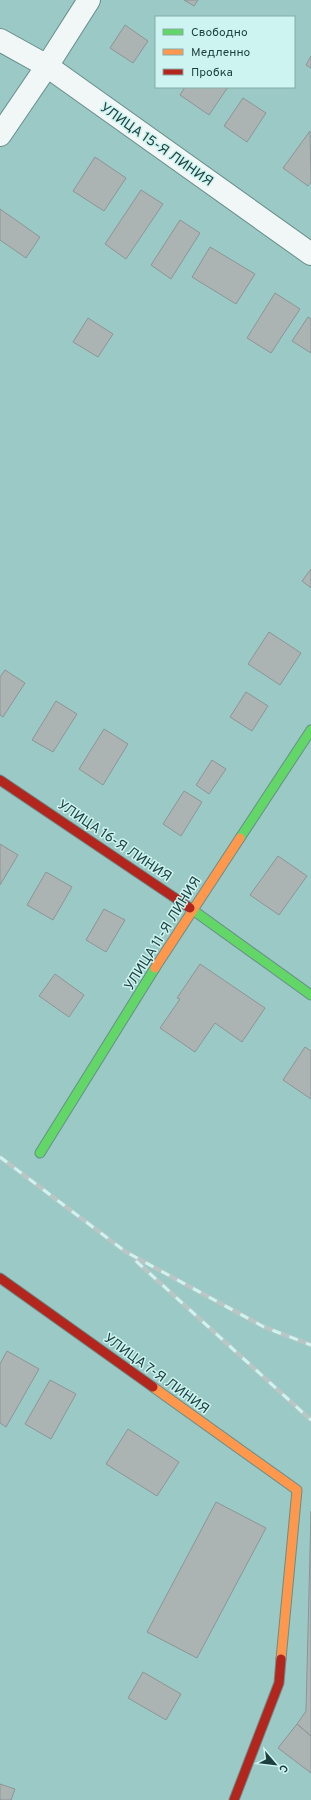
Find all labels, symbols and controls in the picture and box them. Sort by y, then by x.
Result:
legend [155,16,295,88]
text: Свободно [191,25,248,41]
text: Медленно [191,45,251,61]
text: Пробка [191,65,233,81]
street label: УЛИЦА 15-Я ЛИНИЯ [96,100,216,191]
street label: УЛИЦА 16-Я ЛИНИЯ [54,797,174,886]
street label: УЛИЦА 11-Я ЛИНИЯ [121,874,205,994]
street label: УЛИЦА 7-Я ЛИНИЯ [100,1330,212,1418]
north arrow [255,1744,295,1784]
text: С [275,1762,291,1775]

